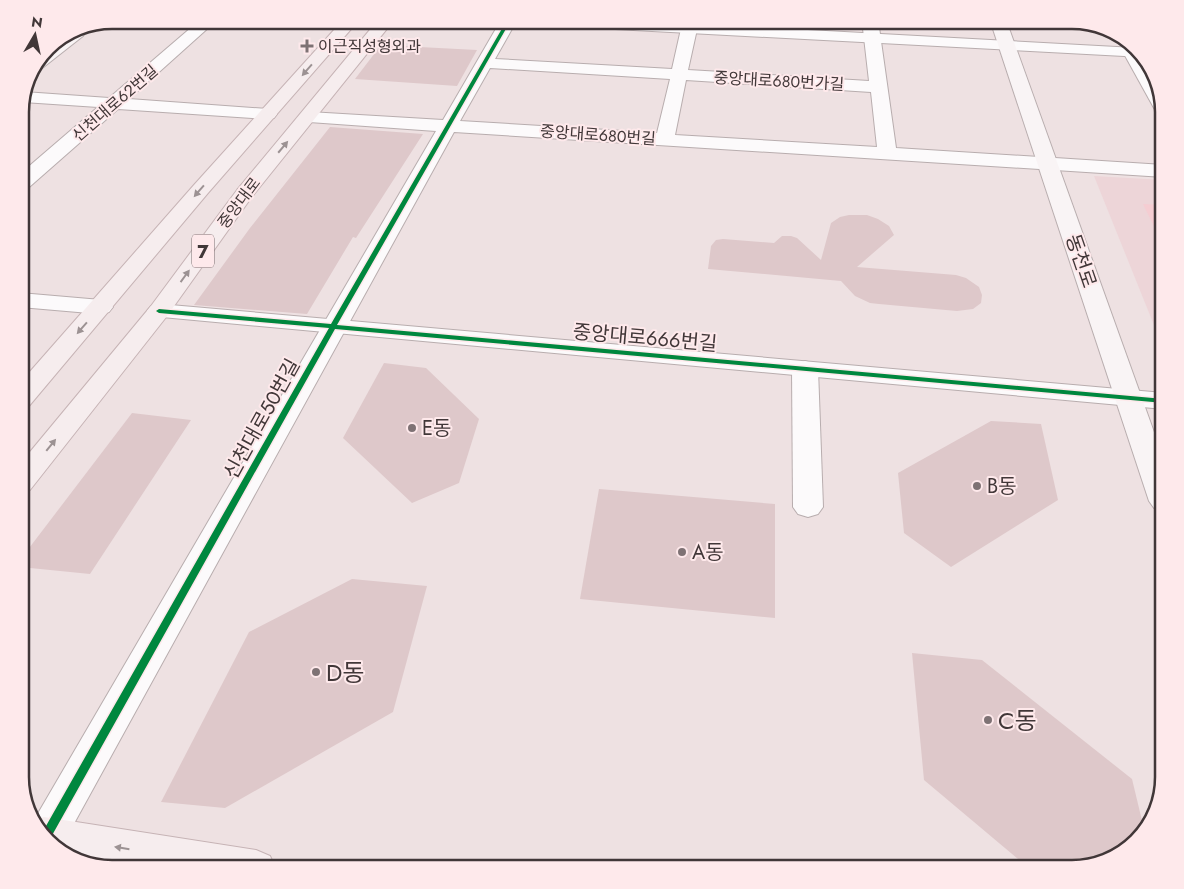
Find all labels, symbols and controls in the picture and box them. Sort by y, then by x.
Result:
north arrow [10,10,60,60]
text: N [30,11,44,33]
place label: 이근직성형외과 [318,35,421,58]
marker: 이근직성형외과 [300,39,314,53]
street label: 신천대로62번길 [67,59,163,147]
one-way arrow [301,63,313,75]
street label: 중앙대로680번가길 [713,66,845,96]
street label: 중앙대로680번길 [539,119,657,151]
one-way arrow [277,142,289,154]
street label: 중앙대로 [212,172,266,233]
one-way arrow [193,185,205,197]
street label: 동천로 [1058,230,1104,292]
road number: 7 [192,235,214,268]
one-way arrow [179,270,190,283]
street label: 중앙대로666번길 [572,317,718,359]
one-way arrow [77,322,88,334]
street label: 신천대로50번길 [217,354,307,484]
place label: E동 [422,414,451,443]
marker: E동 [406,422,418,434]
one-way arrow [45,439,56,452]
place label: B동 [987,472,1017,501]
marker: B동 [971,480,983,492]
place label: A동 [692,538,724,567]
marker: A동 [676,546,688,558]
place label: D동 [326,655,364,690]
marker: D동 [310,666,322,678]
place label: C동 [998,703,1037,738]
marker: C동 [982,714,994,726]
one-way arrow [113,843,129,851]

